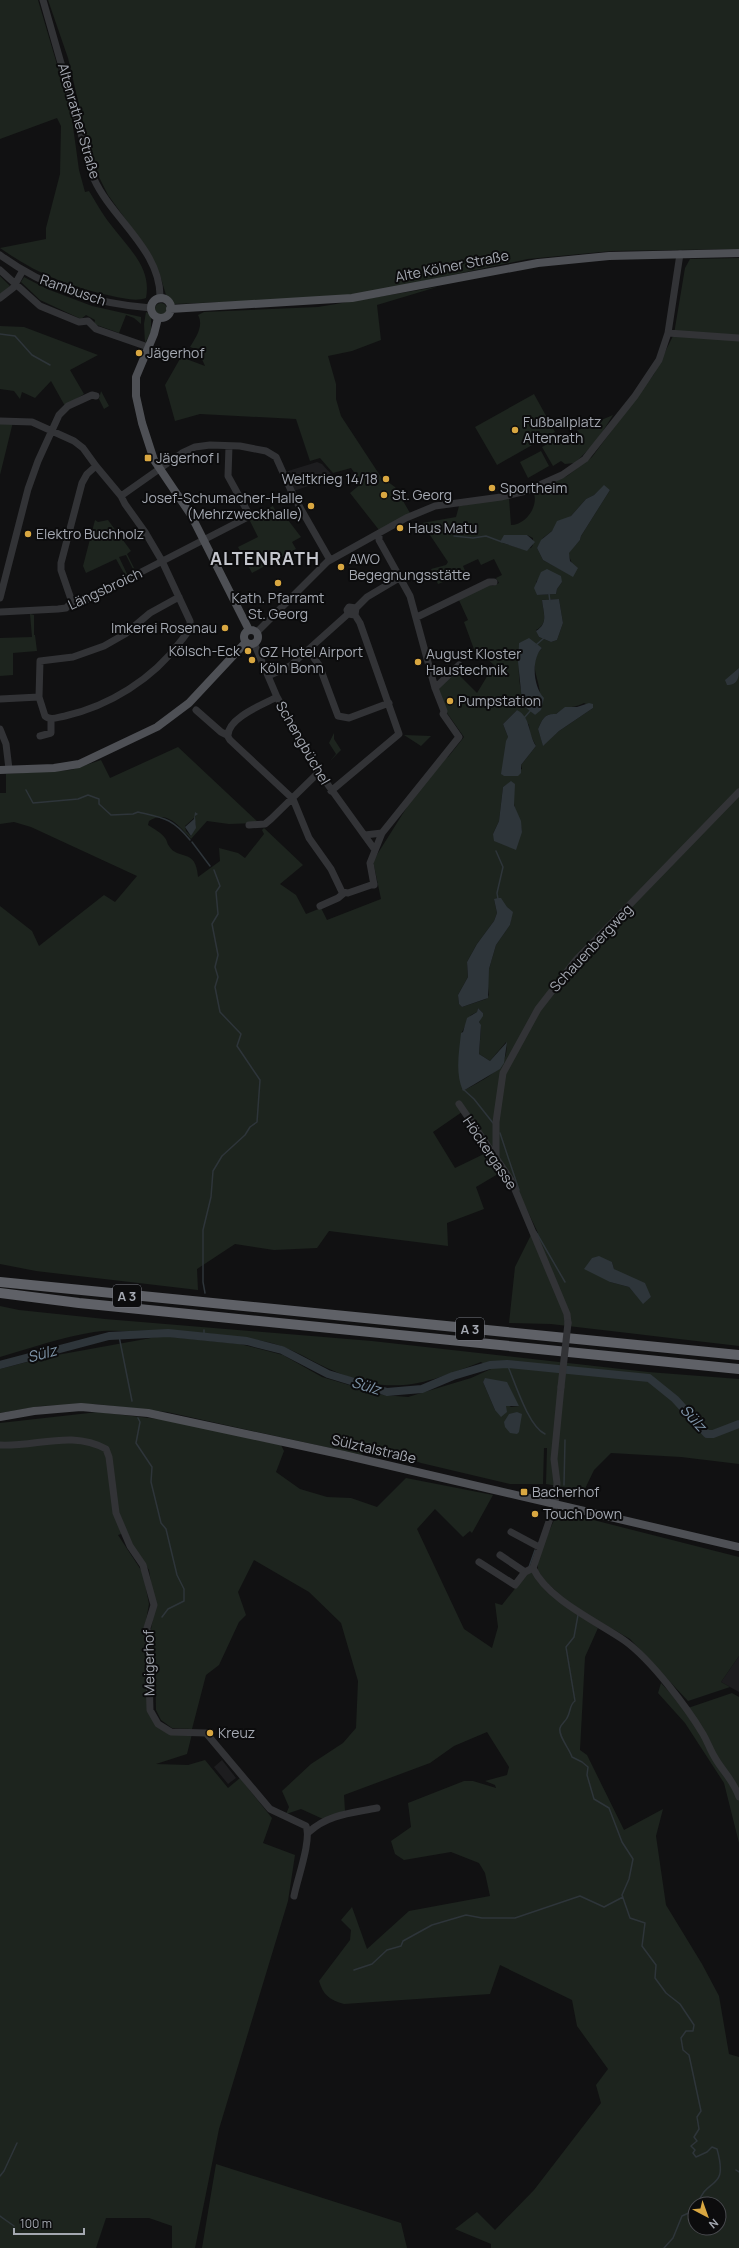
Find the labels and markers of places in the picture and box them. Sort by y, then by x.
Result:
place label: Jägerhof [147,343,204,362]
marker: Jägerhof [134,348,144,358]
place label: Fußballplatz Altenrath [523,412,602,447]
marker: Fußballplatz Altenrath [510,425,520,435]
place label: Jägerhof I [156,448,219,467]
marker: Jägerhof I [143,453,153,463]
place label: Weltkrieg 14/18 [281,469,378,488]
marker: Weltkrieg 14/18 [381,474,391,484]
place label: Sportheim [500,478,568,497]
marker: Sportheim [487,483,497,493]
place label: St. Georg [392,485,452,504]
place label: Josef-Schumacher-Halle (Mehrzweckhalle) [142,488,303,523]
marker: St. Georg [379,490,389,500]
marker: Josef-Schumacher-Halle (Mehrzweckhalle) [306,501,316,511]
place label: Haus Matu [408,518,477,537]
marker: Haus Matu [395,523,405,533]
place label: Elektro Buchholz [36,524,144,543]
marker: Elektro Buchholz [23,529,33,539]
place label: AWO Begegnungsstätte [349,549,470,584]
marker: AWO Begegnungsstätte [336,562,346,572]
marker: Kath. Pfarramt St. Georg [273,578,283,588]
place label: Kath. Pfarramt St. Georg [232,588,325,623]
place label: Imkerei Rosenau [111,618,217,637]
marker: Imkerei Rosenau [220,623,230,633]
place label: Kölsch-Eck [169,641,241,660]
place label: GZ Hotel Airport Köln Bonn [260,642,364,677]
place label: August Kloster Haustechnik [426,644,521,679]
marker: Kölsch-Eck [243,646,253,656]
marker: GZ Hotel Airport Köln Bonn [247,655,257,665]
marker: August Kloster Haustechnik [413,657,423,667]
place label: Pumpstation [458,691,541,710]
marker: Pumpstation [445,696,455,706]
place label: Bacherhof [532,1482,599,1501]
marker: Bacherhof [519,1487,529,1497]
place label: Touch Down [543,1504,622,1523]
marker: Touch Down [530,1509,540,1519]
place label: Kreuz [218,1723,255,1742]
marker: Kreuz [205,1728,215,1738]

